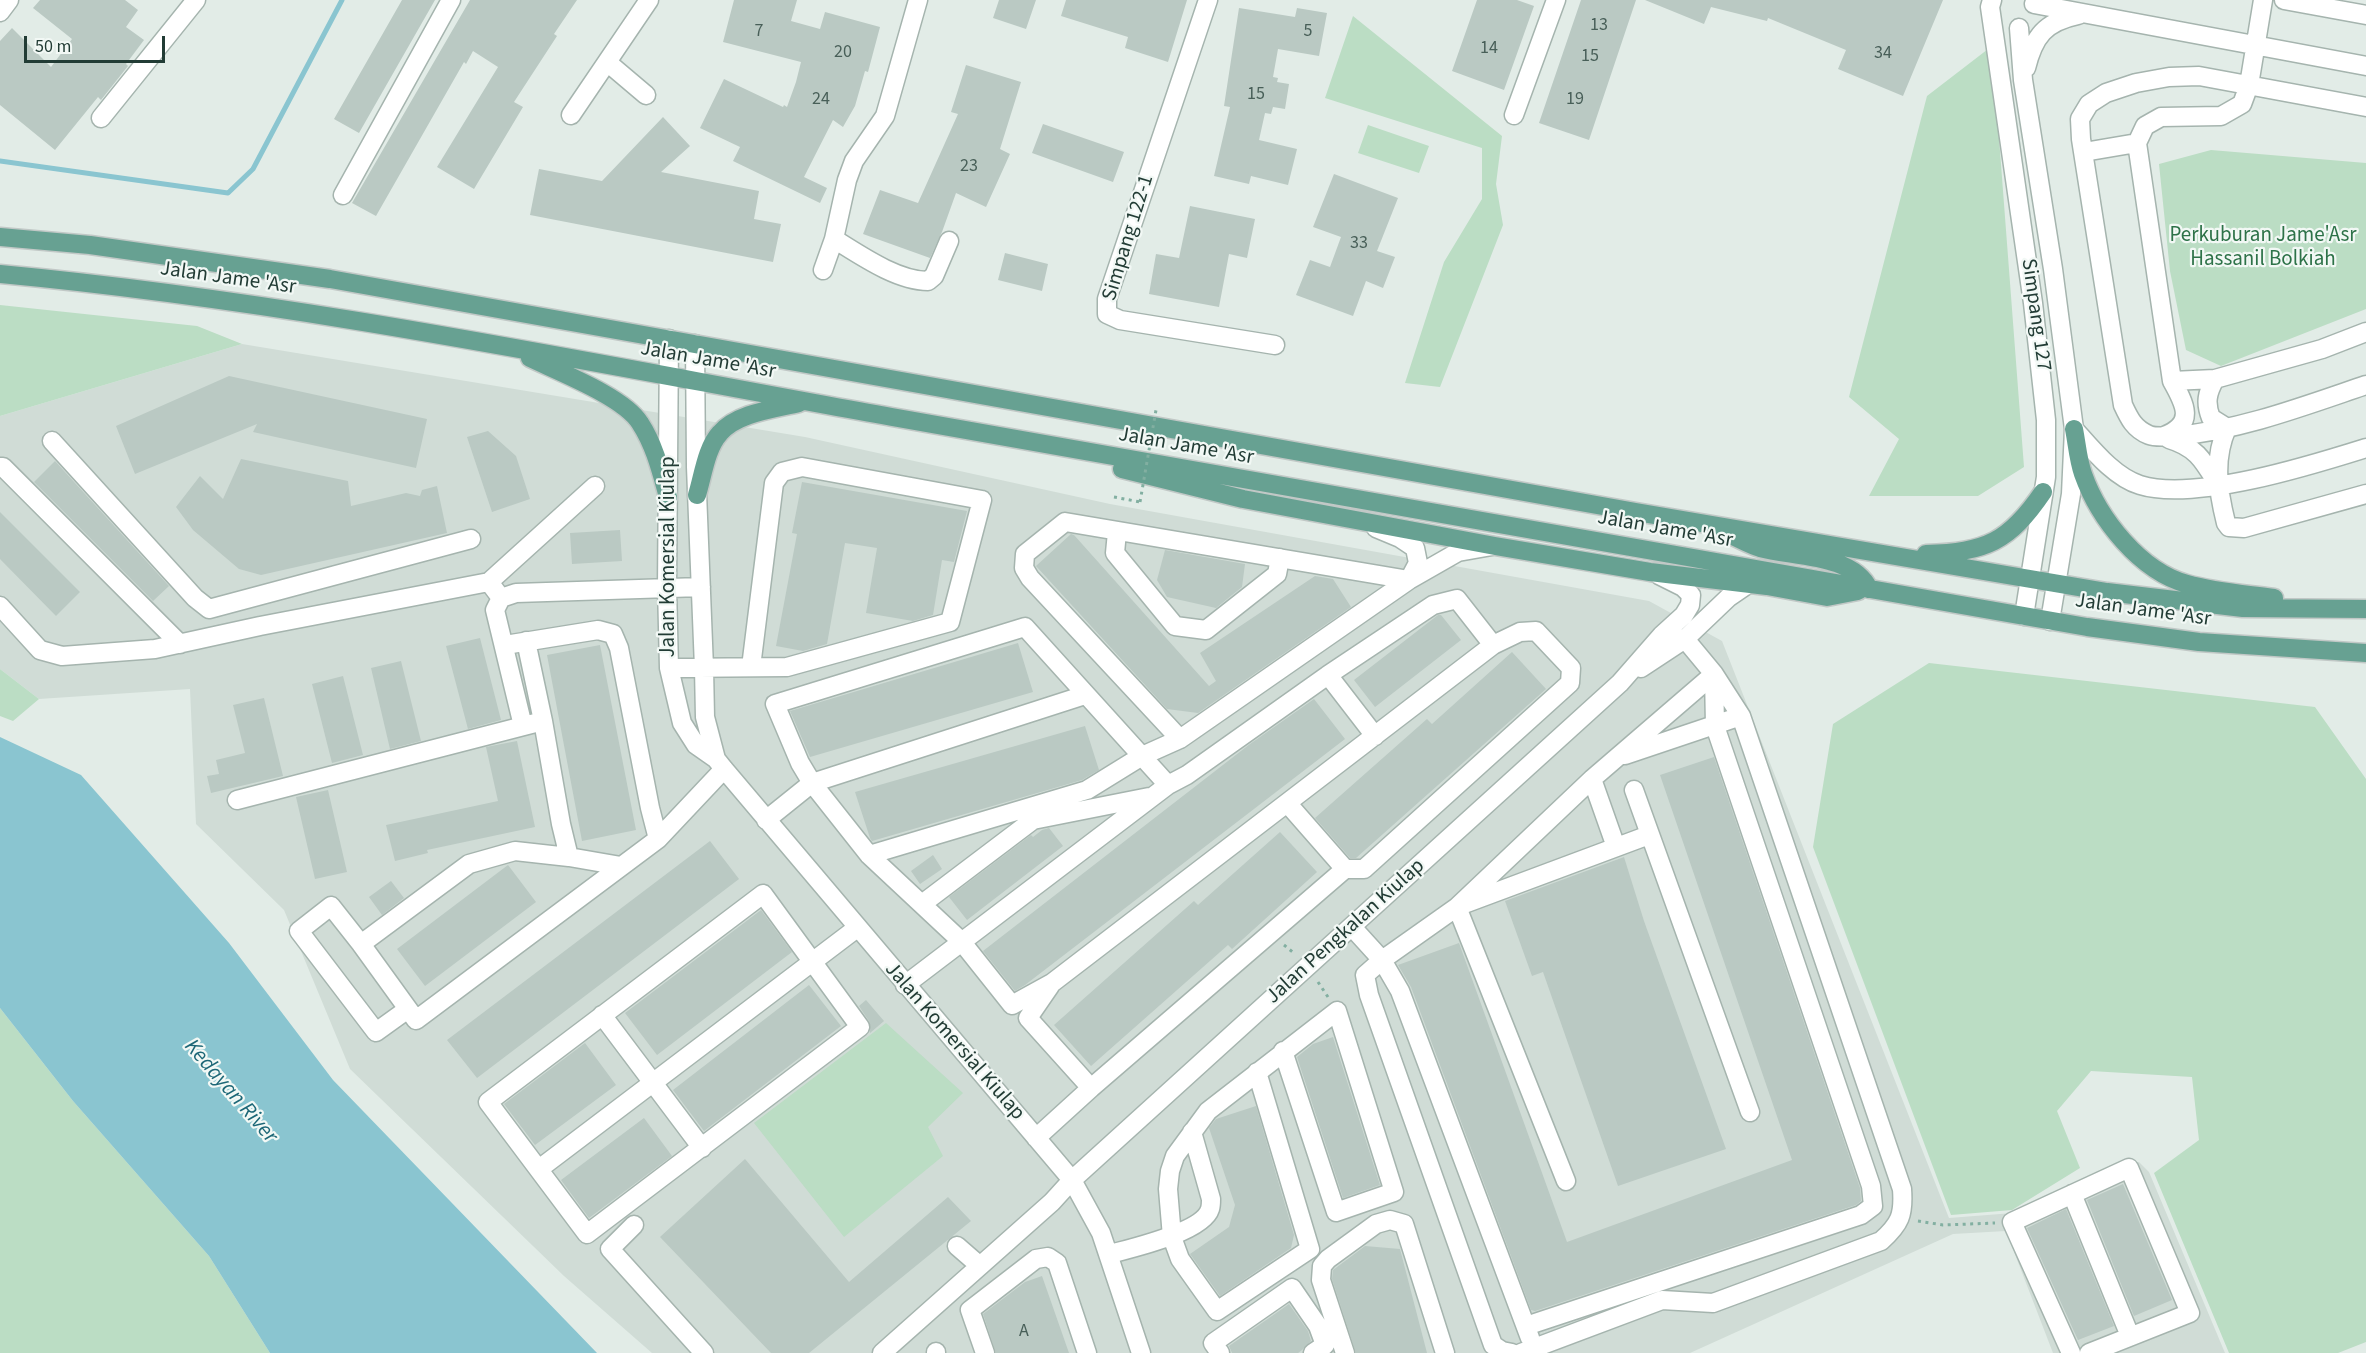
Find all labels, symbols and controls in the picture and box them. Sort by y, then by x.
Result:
house number: 13 [1590,15,1608,37]
house number: 7 [755,21,763,43]
house number: 5 [1304,21,1312,43]
scale bar [27,24,168,62]
text: 50 m [35,34,71,59]
house number: 14 [1480,38,1498,60]
house number: 20 [834,42,852,64]
house number: 34 [1874,43,1892,65]
house number: 15 [1581,46,1599,68]
house number: 15 [1247,84,1265,106]
house number: 24 [812,89,830,111]
house number: 19 [1566,89,1584,111]
house number: 23 [960,156,978,178]
street label: Simpang 122-1 [1098,172,1160,304]
park label: Perkuburan Jame'Asr Hassanil Bolkiah [2169,223,2357,273]
house number: 33 [1350,233,1368,255]
street label: Jalan Jame 'Asr [158,257,298,301]
street label: Simpang 127 [2015,257,2055,373]
street label: Jalan Jame 'Asr [638,337,778,385]
street label: Jalan Jame 'Asr [1116,423,1256,471]
street label: Jalan Komersial Kiulap [656,456,682,658]
street label: Jalan Jame 'Asr [1595,506,1735,554]
street label: Jalan Jame 'Asr [2073,589,2213,633]
street label: Jalan Pengkalan Kiulap [1261,854,1431,1010]
street label: Jalan Komersial Kiulap [879,958,1029,1126]
water label: Kedayan River [178,1035,282,1149]
house number: A [1019,1321,1029,1343]

